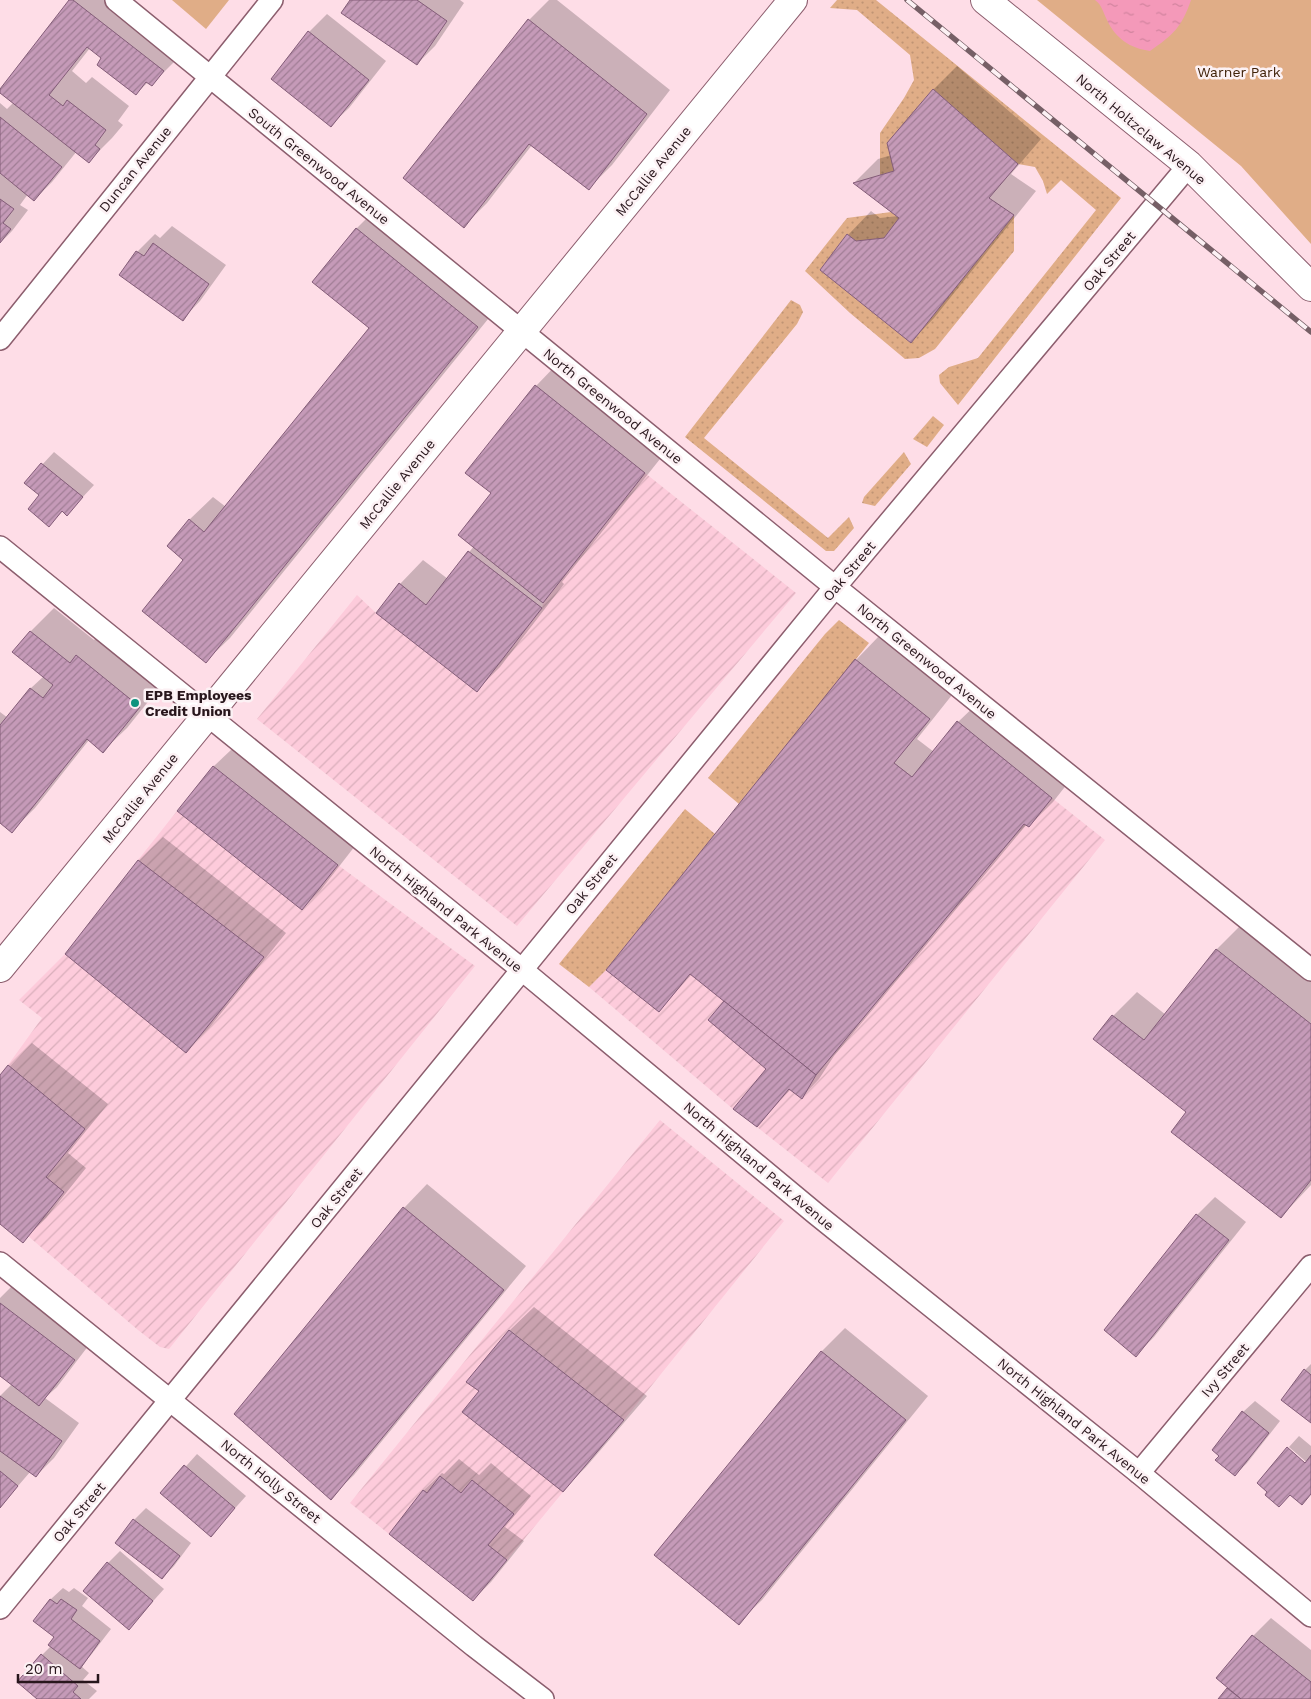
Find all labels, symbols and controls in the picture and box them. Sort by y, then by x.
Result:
park label: Warner Park [1197,64,1281,80]
street label: North Holtzclaw Avenue [1073,70,1209,188]
street label: South Greenwood Avenue [245,104,393,228]
street label: Duncan Avenue [96,123,174,215]
street label: McCallie Avenue [612,123,694,219]
street label: Oak Street [1079,228,1139,294]
street label: North Greenwood Avenue [540,345,686,467]
street label: McCallie Avenue [356,436,438,532]
street label: Oak Street [819,538,879,604]
street label: North Greenwood Avenue [854,600,1000,722]
place label: EPB Employees Credit Union [145,687,252,719]
marker: EPB Employees Credit Union [129,697,141,709]
street label: McCallie Avenue [99,750,181,846]
street label: North Highland Park Avenue [367,843,525,975]
street label: Oak Street [562,851,620,917]
street label: North Highland Park Avenue [681,1098,837,1234]
street label: Oak Street [307,1165,365,1231]
street label: Ivy Street [1198,1340,1252,1400]
street label: North Highland Park Avenue [995,1355,1153,1487]
street label: North Holly Street [218,1436,324,1526]
street label: Oak Street [49,1479,109,1545]
scale bar [18,1652,98,1684]
text: 20 m [25,1660,63,1678]

